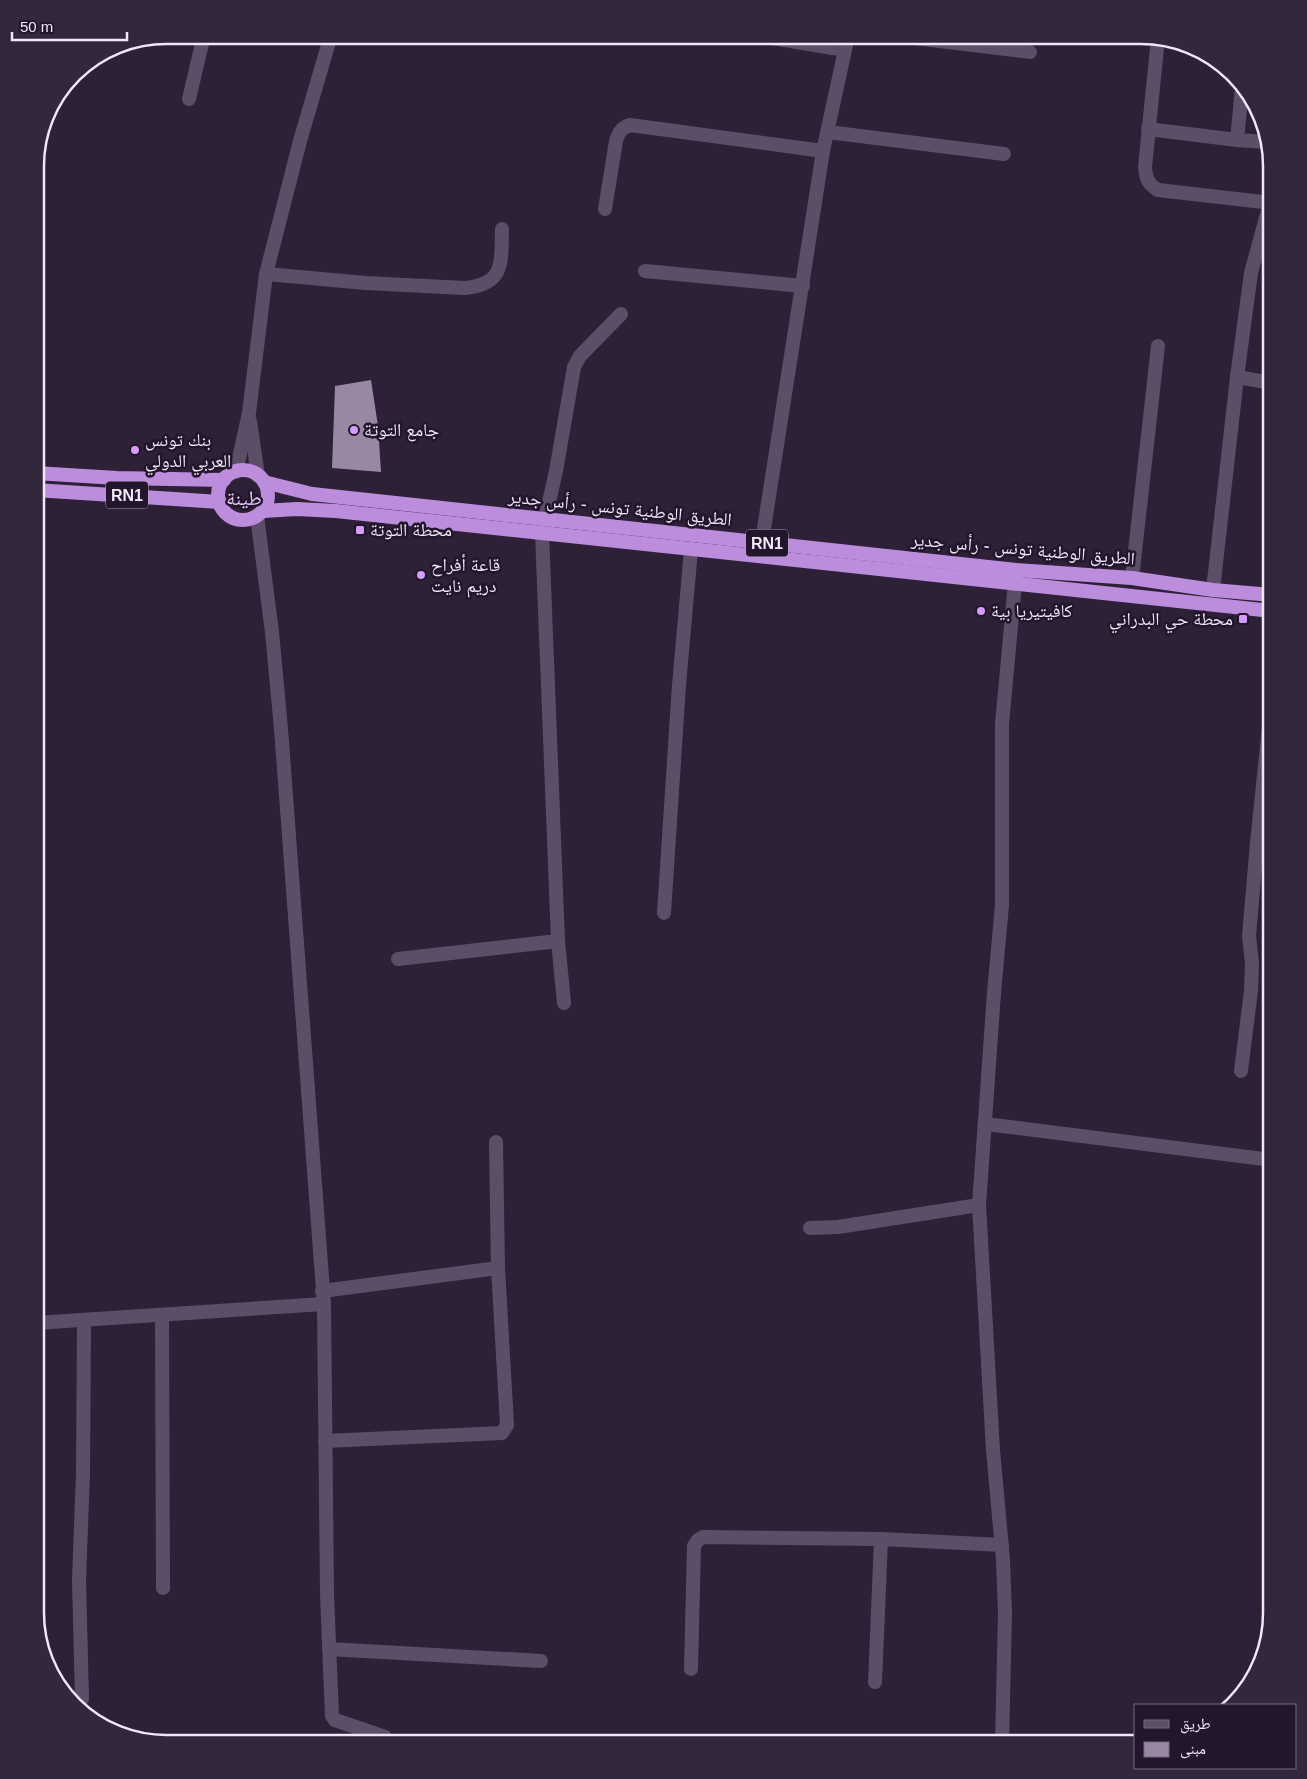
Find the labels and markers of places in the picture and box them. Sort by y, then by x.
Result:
place label: جامع التوتة [364,420,439,442]
marker: جامع التوتة [348,424,360,436]
place label: بنك تونس العربي الدولي [145,430,231,476]
marker: بنك تونس العربي الدولي [129,444,141,456]
place label: محطة التوتة [370,520,452,540]
marker: محطة التوتة [354,524,366,536]
place label: قاعة أفراح دريم نايت [431,554,500,598]
marker: قاعة أفراح دريم نايت [415,569,427,581]
place label: كافيتيريا بية [991,601,1073,622]
marker: كافيتيريا بية [975,605,987,617]
place label: محطة حي البدراني [1109,609,1233,634]
marker: محطة حي البدراني [1237,613,1249,625]

